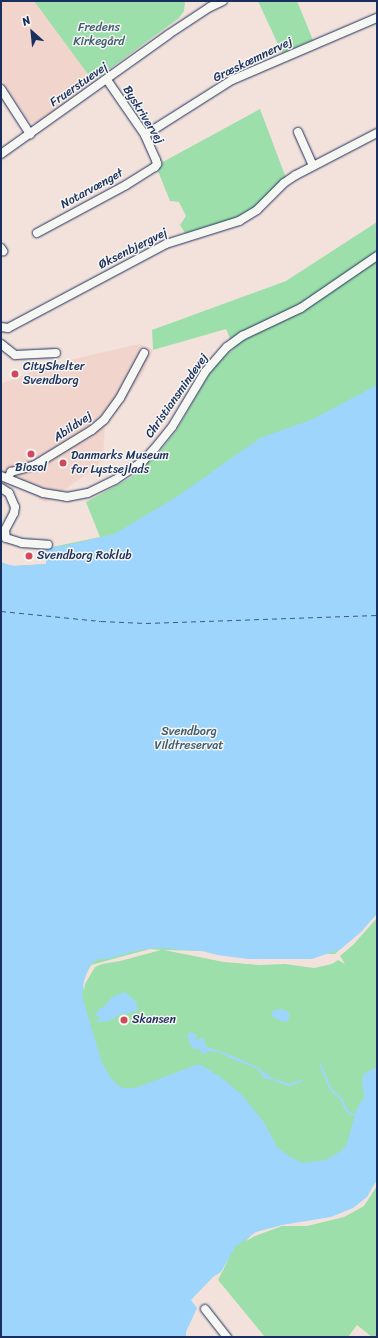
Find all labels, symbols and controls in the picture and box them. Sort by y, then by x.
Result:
text: N [19,11,34,31]
north arrow [12,12,52,52]
park label: Fredens Kirkegård [73,21,125,49]
street label: Græskæmnervej [211,35,295,85]
street label: Fruerstuevej [47,60,111,110]
street label: Byskrivervej [119,83,167,147]
street label: Notarvænget [58,166,126,212]
street label: Øksenbjergvej [96,226,170,272]
street label: Christiansmindevej [143,351,211,441]
place label: CityShelter Svendborg [23,360,85,388]
marker: CityShelter Svendborg [10,369,20,379]
street label: Abildvej [51,409,95,445]
marker: Biosol [26,449,36,459]
place label: Danmarks Museum for Lystsejlads [71,449,169,477]
marker: Danmarks Museum for Lystsejlads [58,458,68,468]
place label: Biosol [15,461,47,475]
place label: Svendborg Roklub [37,549,132,563]
marker: Svendborg Roklub [24,551,34,561]
park label: Svendborg Vildtreservat [154,725,224,753]
place label: Skansen [132,1013,176,1027]
marker: Skansen [119,1015,129,1025]

